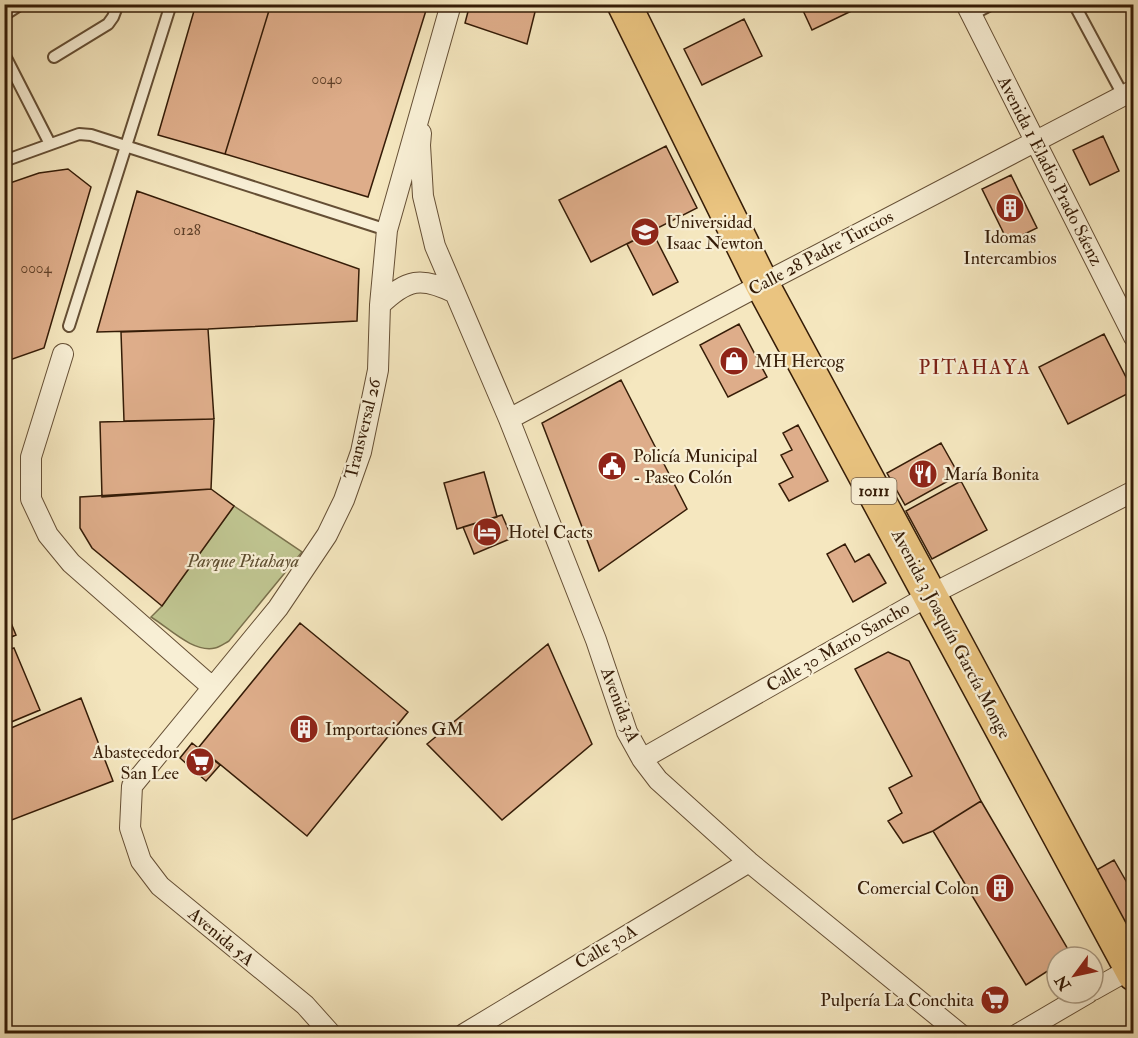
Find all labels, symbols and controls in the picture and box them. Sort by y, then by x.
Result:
house number: 0040 [311,70,343,89]
street label: Avenida 1 Eladio Prado Sáenz [992,71,1108,270]
building icon: Idomas Intercambios [994,192,1026,224]
street label: Calle 28 Padre Turcios [745,205,897,301]
place label: Universidad Isaac Newton [666,211,763,255]
school or university icon: Universidad Isaac Newton [629,216,661,248]
house number: 0128 [173,221,201,240]
place label: Idomas Intercambios [963,226,1057,270]
house number: 0004 [20,259,52,278]
shop icon: MH Hercog [718,345,750,377]
place label: MH Hercog [755,350,846,373]
district label: PITAHAYA [918,355,1032,380]
street label: Transversal 26 [339,375,387,482]
place label: Policía Municipal - Paseo Colón [633,445,758,489]
public building icon: Policía Municipal - Paseo Colón [596,450,628,482]
restaurant icon: María Bonita [907,458,939,490]
place label: María Bonita [944,463,1040,486]
road number: 10111 [852,478,896,504]
hotel icon: Hotel Cacts [471,516,503,548]
place label: Hotel Cacts [508,521,593,544]
street label: Avenida 3 Joaquín García Monge [885,524,1016,743]
park label: Parque Pitahaya [186,550,299,573]
street label: Calle 30 Mario Sancho [762,597,914,697]
street label: Avenida 3A [595,663,645,746]
building icon: Importaciones GM [288,713,320,745]
place label: Importaciones GM [325,718,464,741]
place label: Abastecedor San Lee [92,741,179,785]
supermarket icon: Abastecedor San Lee [184,746,216,778]
building icon: Comercial Colon [984,872,1016,904]
place label: Comercial Colon [857,877,979,900]
street label: Avenida 5A [182,902,259,972]
street label: Calle 30A [571,919,642,975]
north arrow [1045,945,1105,1005]
text: N [1051,971,1076,995]
supermarket icon: Pulpería La Conchita [979,984,1011,1016]
place label: Pulpería La Conchita [820,989,975,1012]

